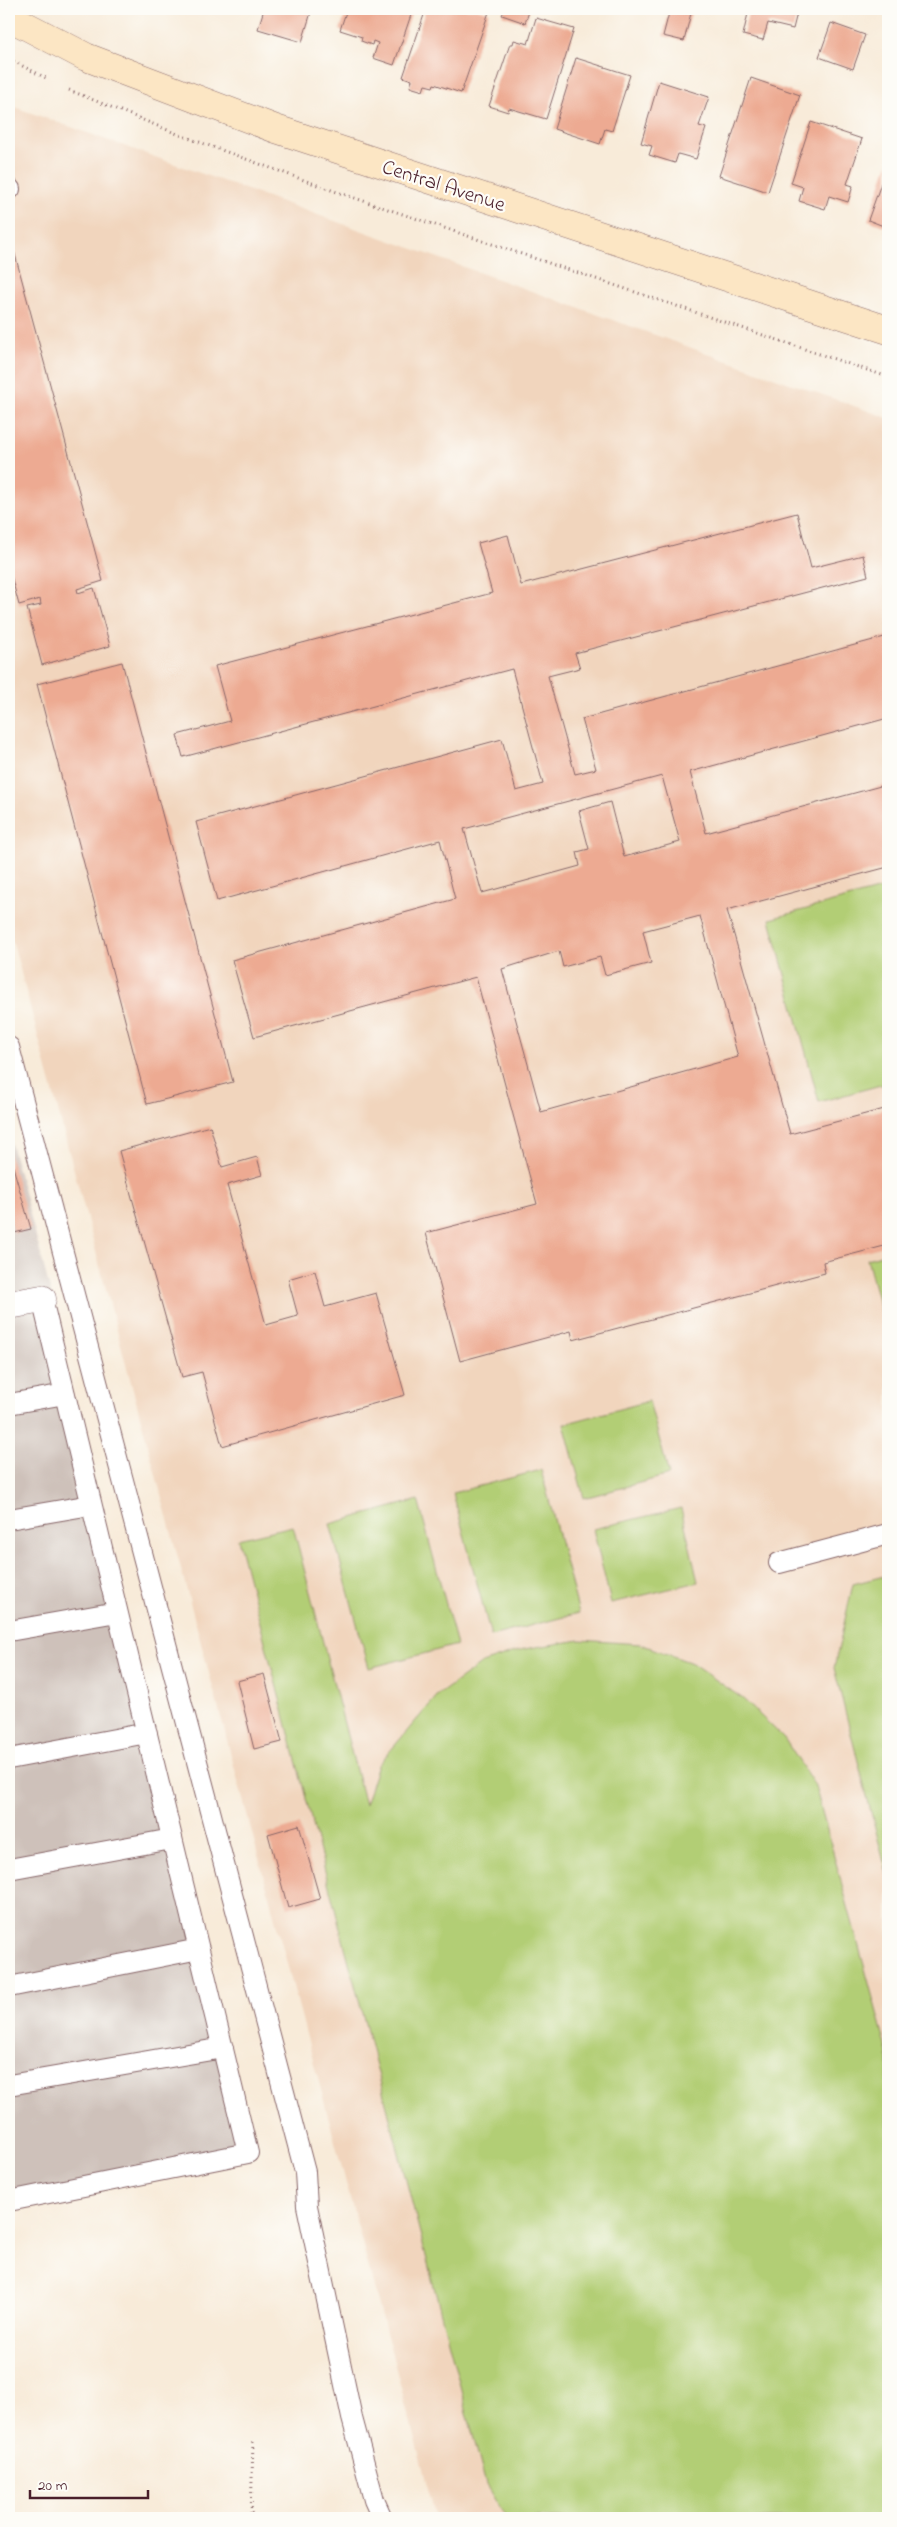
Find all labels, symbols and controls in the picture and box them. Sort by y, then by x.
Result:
street label: Central Avenue [378,153,509,221]
scale bar [30,2467,148,2499]
text: 20 m [38,2475,68,2497]

